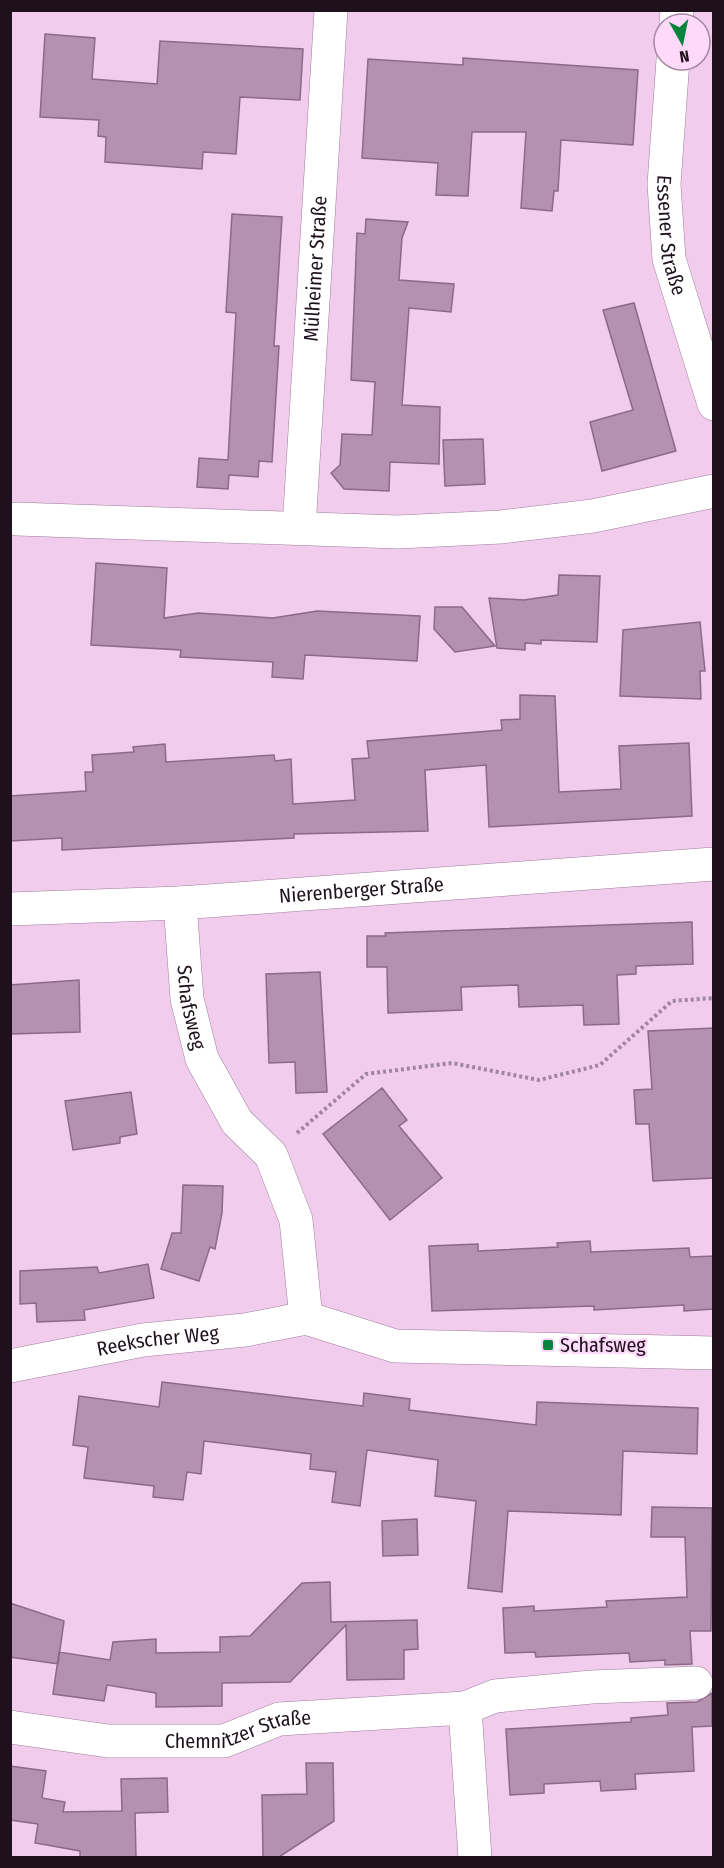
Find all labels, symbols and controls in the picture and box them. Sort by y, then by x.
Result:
north arrow [652,12,712,72]
text: N [678,46,690,66]
street label: Essener Straße [652,174,691,298]
street label: Mülheimer Straße [299,195,331,342]
street label: Nierenberger Straße [278,872,445,908]
street label: Schafsweg [173,964,211,1053]
street label: Reekscher Weg [95,1321,220,1361]
place label: Schafsweg [560,1333,646,1357]
marker: Schafsweg [541,1338,555,1352]
street label: Chemnitzer Straße [165,1705,312,1753]

